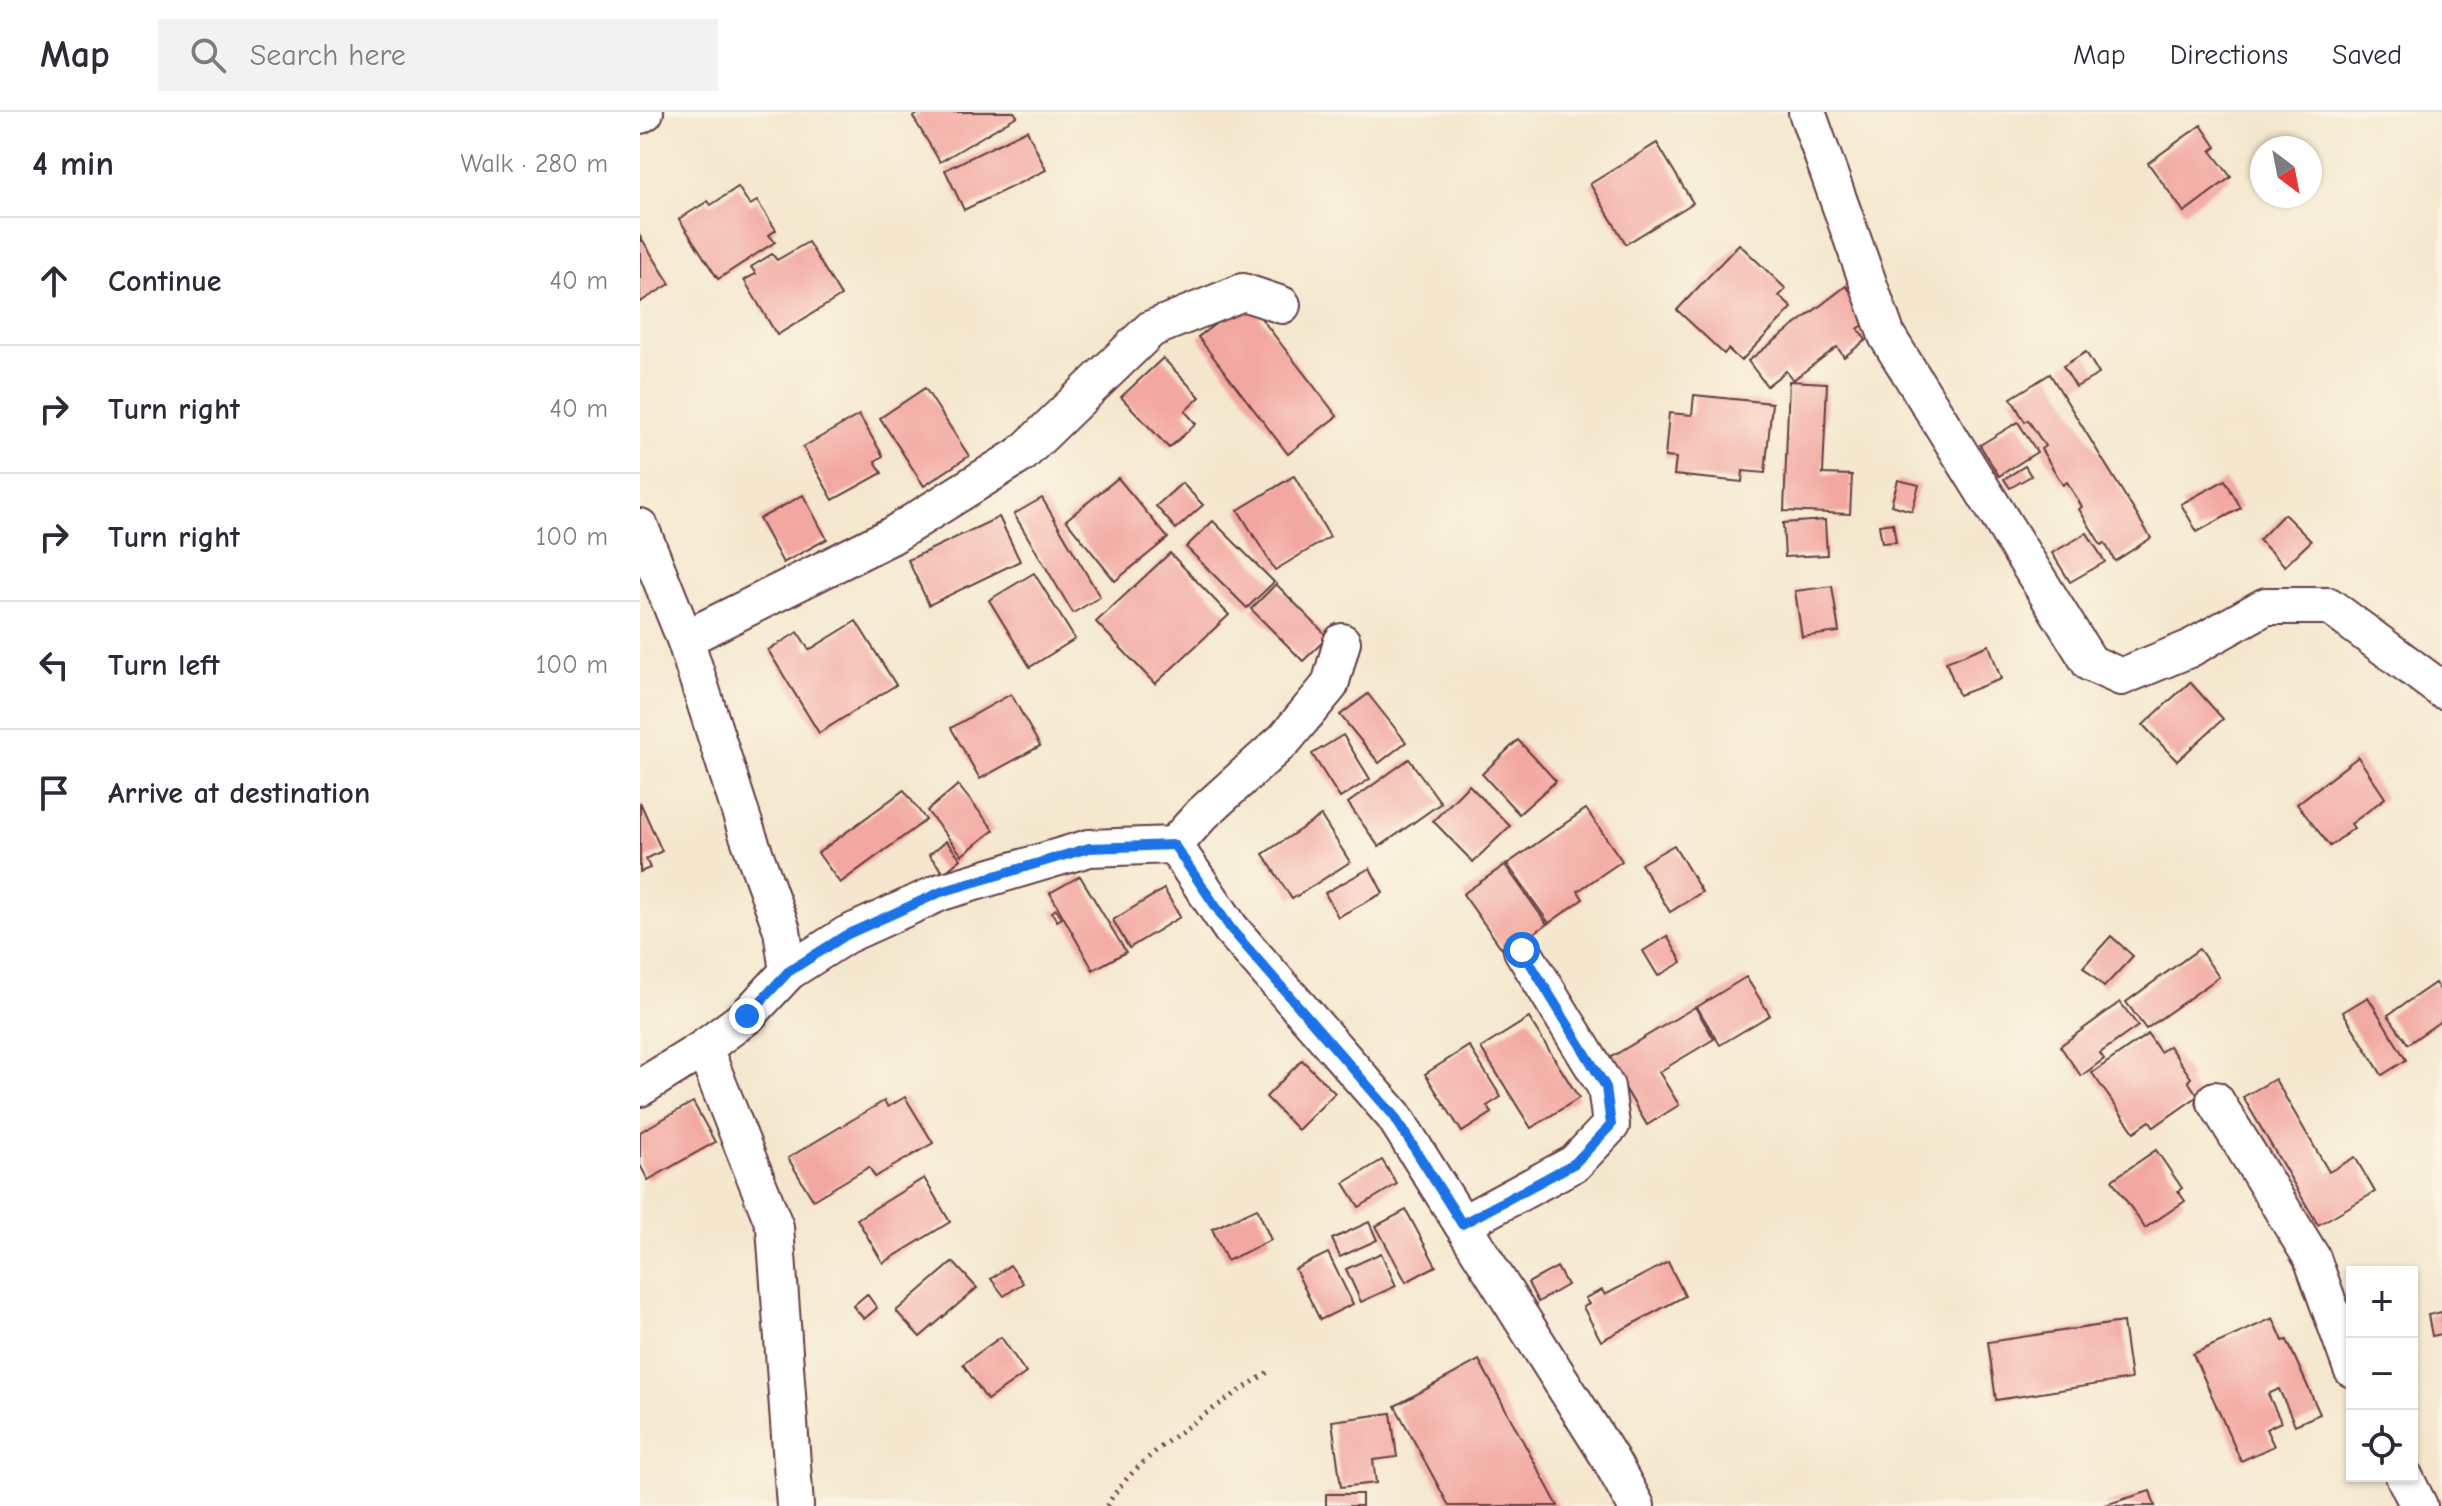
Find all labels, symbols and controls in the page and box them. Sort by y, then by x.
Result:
search box [158,19,718,91]
text: Map [40,33,110,77]
icon: search [186,33,230,77]
text: Search here [250,38,406,73]
text: Map [2073,39,2126,71]
text: Directions [2170,39,2288,71]
text: Saved [2332,39,2402,71]
north arrow [2250,136,2322,208]
text: 4 min [32,144,114,184]
text: Walk · 280 m [461,149,608,179]
icon: ahead [32,259,76,303]
text: Continue [108,264,222,299]
text: 40 m [549,266,608,296]
icon: right [32,387,76,431]
text: Turn right [108,392,240,427]
text: 40 m [549,394,608,424]
icon: right [32,515,76,559]
text: Turn right [108,520,240,555]
text: 100 m [536,522,608,552]
icon: left [32,643,76,687]
text: Turn left [108,648,220,683]
text: 100 m [536,650,608,680]
icon: arrive [32,771,76,815]
text: Arrive at destination [108,776,370,811]
route start [1504,932,1540,968]
route end [729,998,765,1034]
map controls [2346,1266,2418,1482]
button: + [2346,1266,2418,1338]
button: − [2346,1338,2418,1410]
button: locate [2346,1410,2418,1482]

